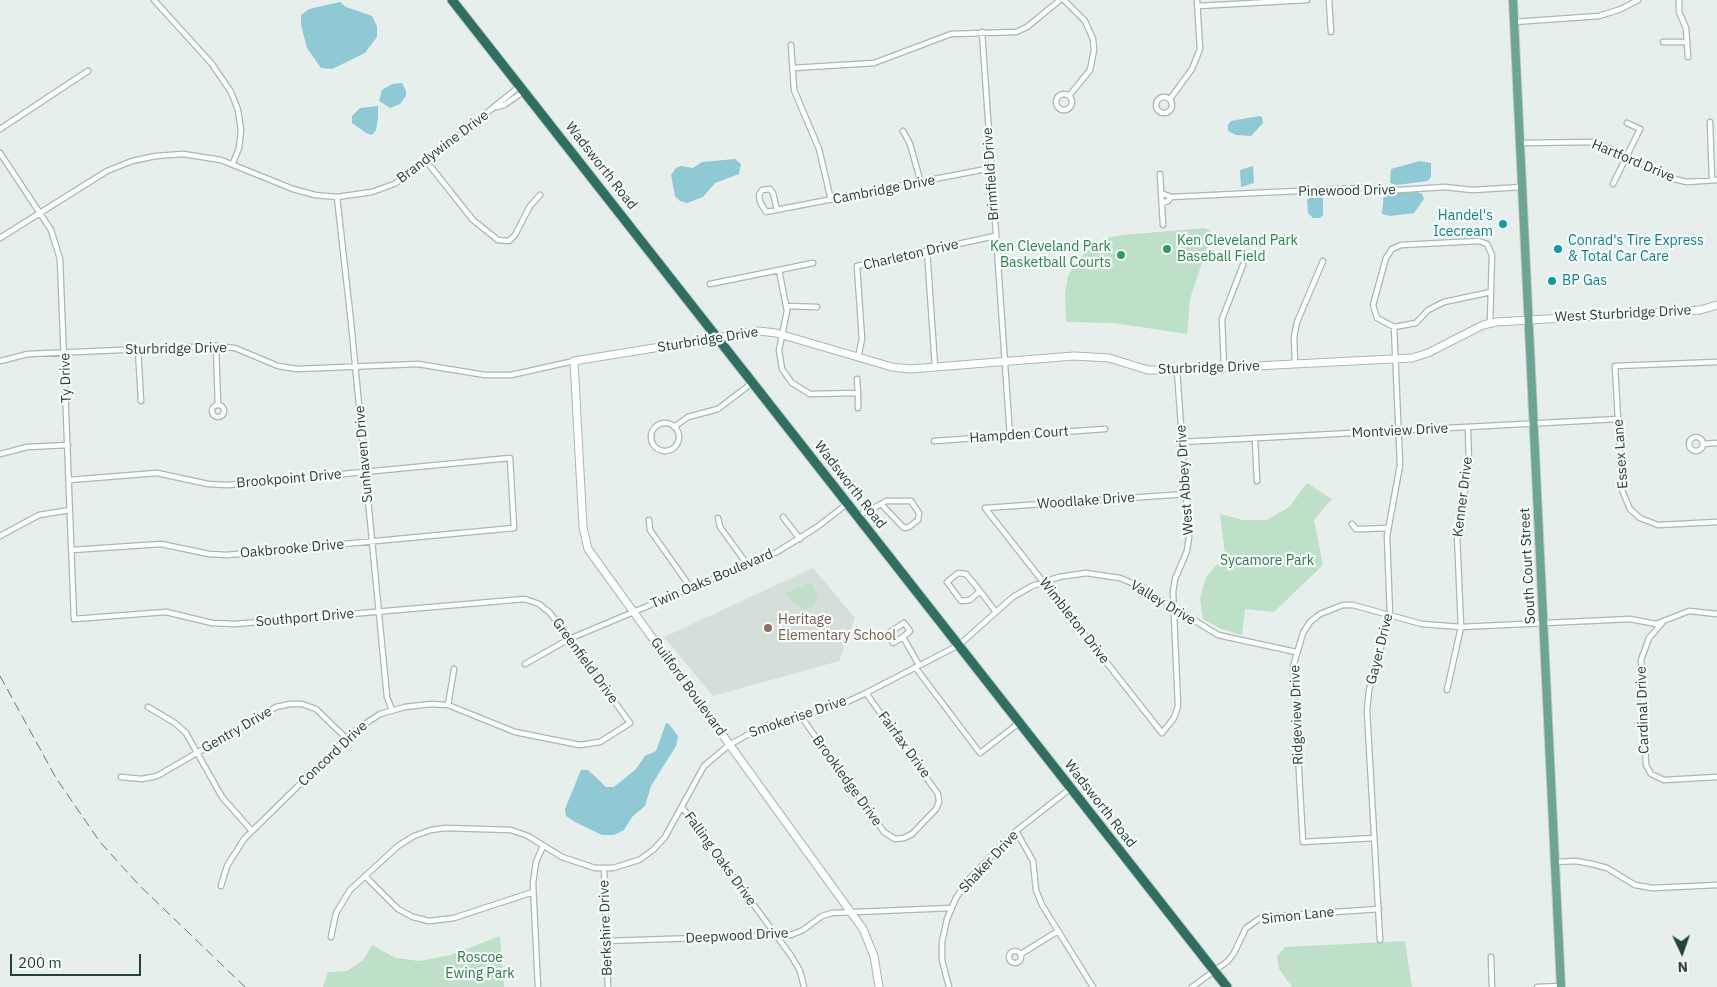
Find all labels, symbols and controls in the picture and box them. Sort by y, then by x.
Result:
street label: Brandywine Drive [394,107,492,187]
street label: Wadsworth Road [562,119,640,213]
street label: Brimfield Drive [979,127,1003,221]
street label: Hartford Drive [1589,136,1677,186]
street label: Cambridge Drive [831,172,937,208]
street label: Pinewood Drive [1298,182,1396,200]
place label: Handel's Icecream [1433,208,1493,240]
marker: Handel's Icecream [1497,218,1509,230]
place label: Ken Cleveland Park Baseball Field [1177,233,1298,266]
place label: Conrad's Tire Express & Total Car Care [1568,233,1704,266]
street label: Charleton Drive [862,236,960,274]
place label: Ken Cleveland Park Basketball Courts [990,239,1111,272]
marker: Ken Cleveland Park Baseball Field [1161,243,1173,255]
marker: Conrad's Tire Express & Total Car Care [1552,243,1564,255]
marker: Ken Cleveland Park Basketball Courts [1115,249,1127,261]
place label: BP Gas [1562,273,1607,289]
marker: BP Gas [1546,275,1558,287]
street label: West Sturbridge Drive [1554,302,1692,326]
street label: Sturbridge Drive [656,324,760,356]
street label: Sturbridge Drive [125,340,227,358]
street label: Ty Drive [57,353,75,403]
street label: Sturbridge Drive [1158,358,1260,378]
street label: Sunhaven Drive [351,405,377,503]
street label: Essex Lane [1610,419,1632,489]
street label: Montview Drive [1351,420,1449,442]
street label: Hampden Court [969,423,1069,447]
street label: West Abbey Drive [1173,424,1197,536]
street label: Wadsworth Road [811,438,889,532]
street label: Kenner Drive [1450,456,1476,538]
street label: Brookpoint Drive [236,466,342,492]
street label: Woodlake Drive [1037,489,1135,513]
street label: South Court Street [1517,507,1539,625]
street label: Oakbrooke Drive [239,536,345,562]
street label: Twin Oaks Boulevard [648,546,776,612]
park label: Sycamore Park [1220,553,1314,569]
street label: Wimbleton Drive [1035,575,1113,667]
street label: Valley Drive [1127,577,1199,629]
street label: Southport Drive [255,605,355,631]
place label: Heritage Elementary School [778,612,896,644]
street label: Gayer Drive [1363,612,1397,686]
street label: Greenfield Drive [548,615,622,707]
marker: Heritage Elementary School [762,622,774,634]
street label: Guilford Boulevard [647,635,729,739]
street label: Ridgeview Drive [1287,665,1307,765]
street label: Cardinal Drive [1633,666,1653,754]
street label: Smokerise Drive [747,692,849,742]
street label: Gentry Drive [199,703,275,757]
street label: Fairfax Drive [874,708,934,782]
street label: Concord Drive [295,718,371,790]
street label: Brookledge Drive [809,733,885,829]
street label: Wadsworth Road [1061,757,1139,851]
street label: Falling Oaks Drive [680,809,760,909]
street label: Shaker Drive [956,827,1022,897]
street label: Berkshire Drive [596,880,616,976]
street label: Simon Lane [1261,904,1335,928]
street label: Deepwood Drive [685,925,789,947]
north arrow [1657,927,1707,977]
scale bar [12,944,144,976]
park label: Roscoe Ewing Park [445,950,515,982]
text: 200 m [18,953,62,972]
text: N [1677,958,1688,976]

